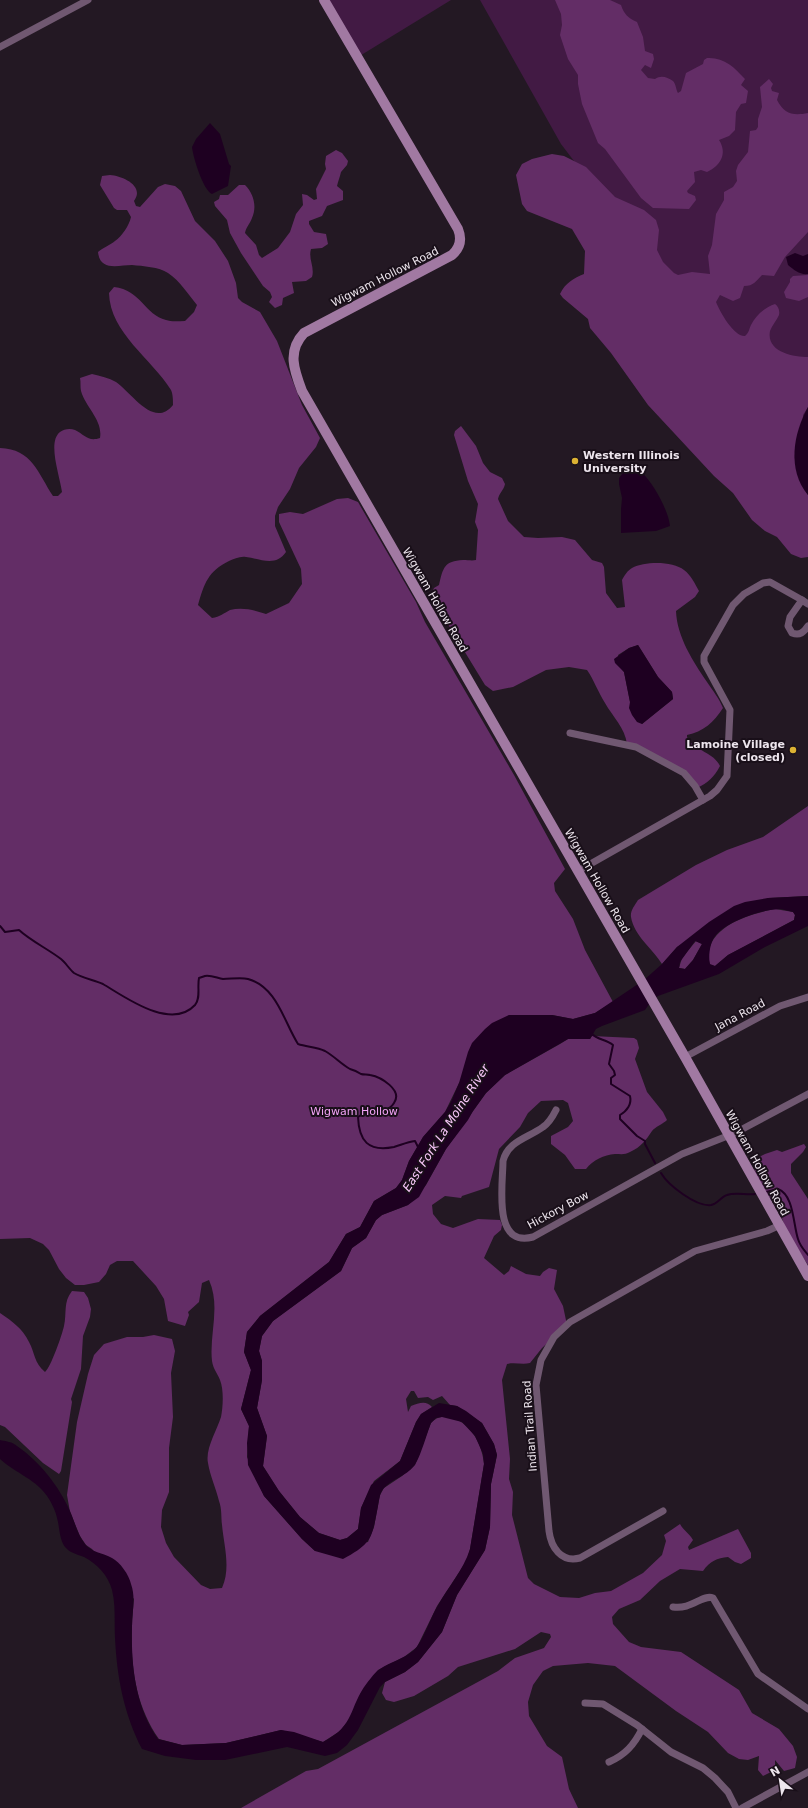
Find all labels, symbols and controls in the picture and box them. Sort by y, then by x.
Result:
street label: Wigwam Hollow Road [329,244,441,310]
place label: Western Illinois University [583,449,680,475]
marker: Western Illinois University [570,456,580,466]
street label: Wigwam Hollow Road [400,545,470,655]
place label: Lamoine Village (closed) [686,738,785,764]
marker: Lamoine Village (closed) [788,745,798,755]
street label: Wigwam Hollow Road [562,826,632,936]
street label: Jana Road [712,996,767,1034]
water label: East Fork La Moine River [400,1061,493,1194]
park label: Wigwam Hollow [310,1105,398,1118]
street label: Wigwam Hollow Road [723,1108,791,1218]
street label: Hickory Bow [525,1188,591,1232]
street label: Indian Trail Road [520,1380,540,1472]
north arrow [760,1760,800,1800]
text: N [768,1764,782,1780]

